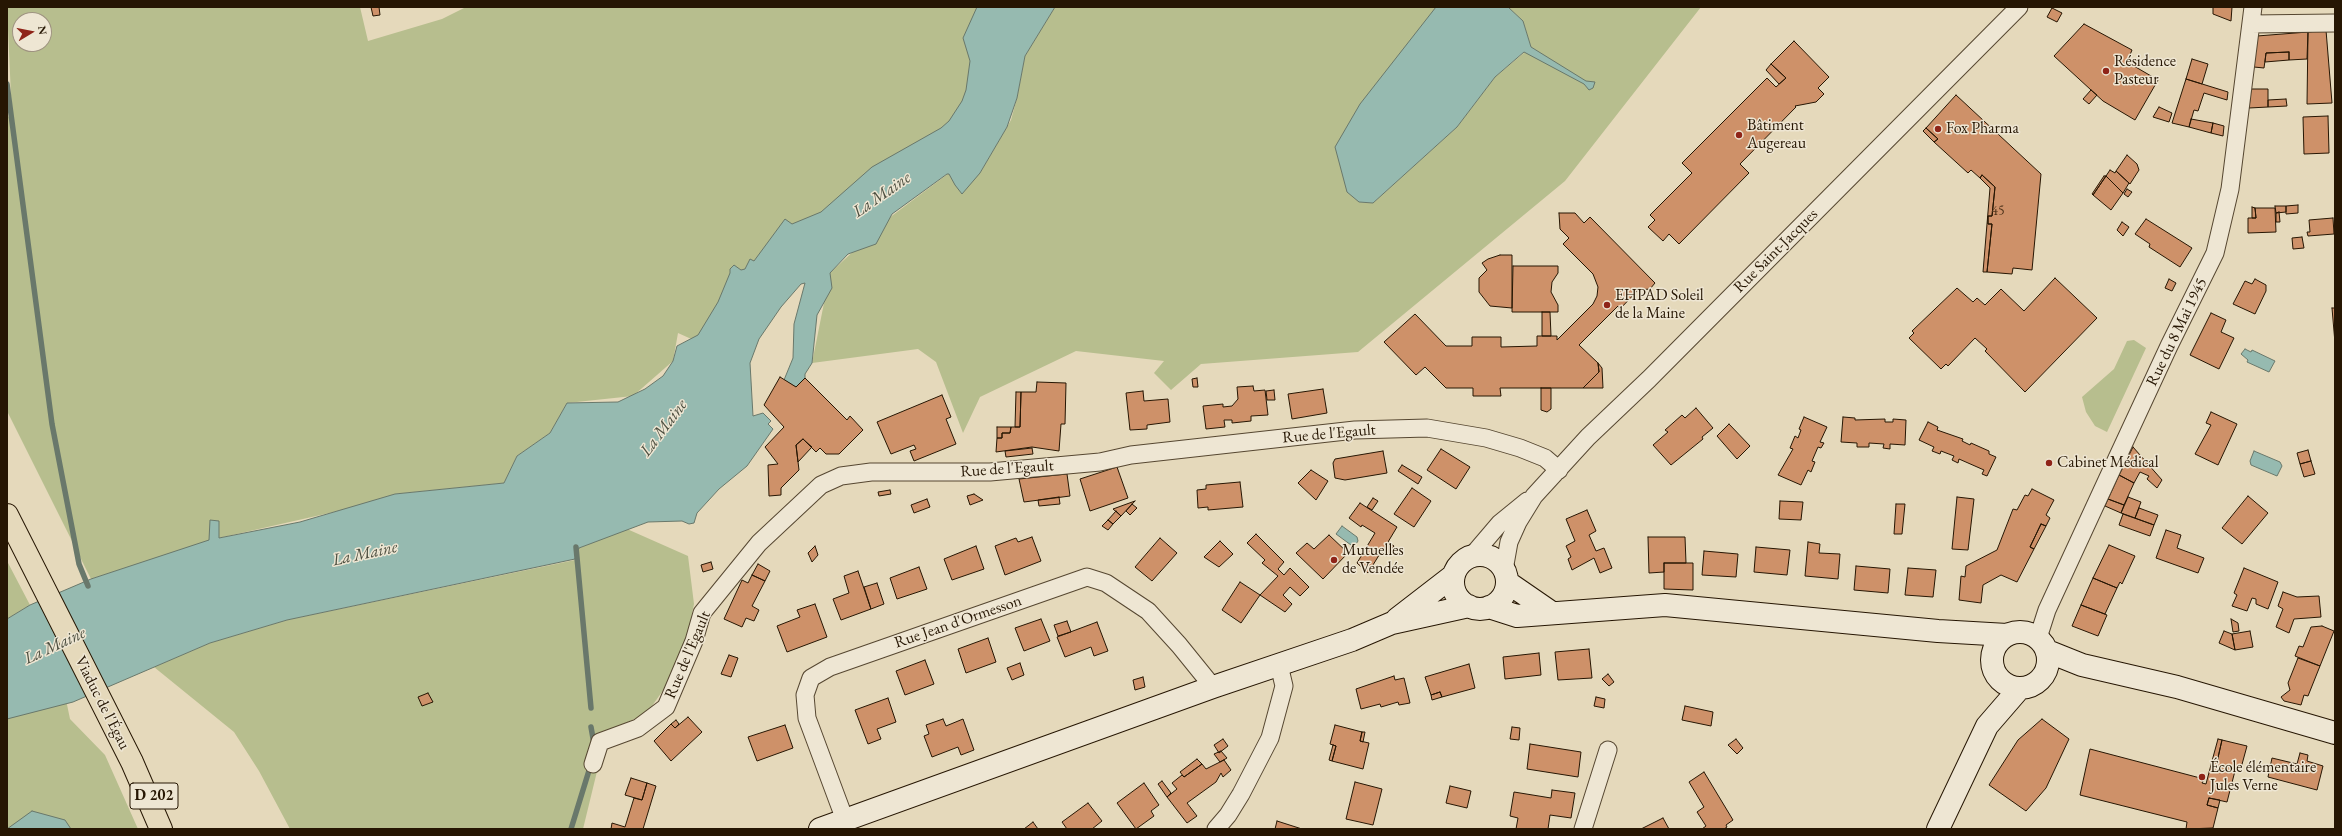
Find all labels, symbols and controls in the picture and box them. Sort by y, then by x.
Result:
north arrow [12,12,52,52]
text: N [35,24,50,36]
place label: Résidence Pasteur [2114,52,2176,90]
marker: Résidence Pasteur [2101,66,2111,76]
place label: Bâtiment Augereau [1747,116,1806,154]
place label: Fox Pharma [1946,119,2019,139]
marker: Fox Pharma [1933,124,1943,134]
marker: Bâtiment Augereau [1734,130,1744,140]
water label: La Maine [849,168,915,222]
house number: 45 [1991,203,2005,219]
street label: Rue Saint-Jacques [1730,205,1822,297]
street label: Rue du 8 Mai 1945 [2142,275,2212,389]
place label: EHPAD Soleil de la Maine [1615,286,1704,324]
marker: EHPAD Soleil de la Maine [1602,300,1612,310]
water label: La Maine [636,396,692,460]
street label: Rue de l'Egault [1282,420,1376,448]
place label: Cabinet Médical [2057,453,2159,473]
street label: Rue de l'Egault [960,456,1054,482]
marker: Cabinet Médical [2044,458,2054,468]
water label: La Maine [331,537,399,571]
place label: Mutuelles de Vendée [1342,541,1404,579]
marker: Mutuelles de Vendée [1329,555,1339,565]
street label: Rue Jean d'Ormesson [892,591,1024,653]
street label: Rue de l'Egault [661,608,715,702]
water label: La Maine [21,623,89,669]
street label: Viaduc de l'Égau [70,653,134,753]
place label: École élémentaire Jules Verne [2210,758,2316,796]
marker: École élémentaire Jules Verne [2197,772,2207,782]
road number: D 202 [130,783,178,809]

